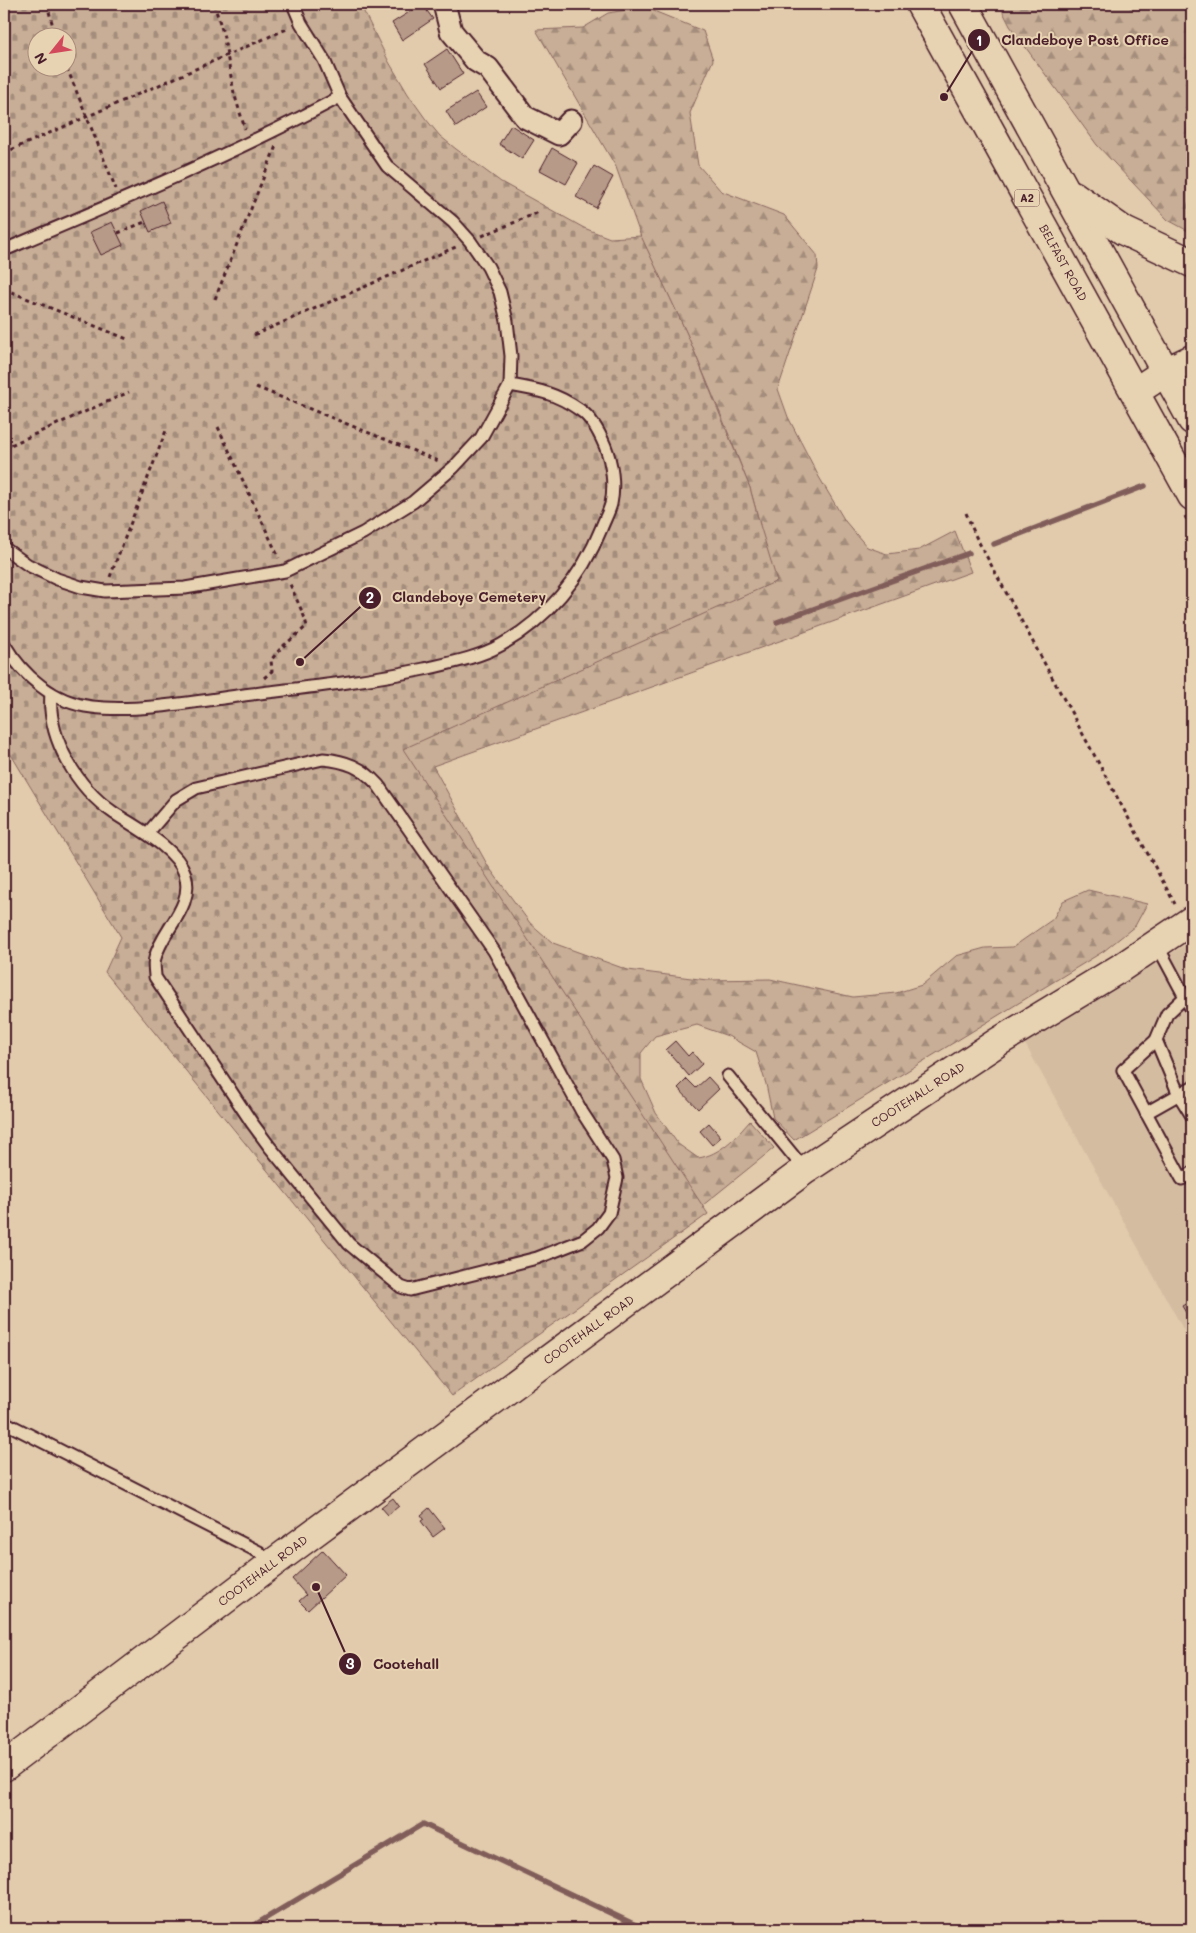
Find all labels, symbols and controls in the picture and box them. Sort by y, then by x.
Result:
callout: Clandeboye Post Office [967,26,1179,55]
north arrow [28,28,78,78]
text: 1 [976,30,982,50]
text: Clandeboye Post Office [1001,30,1169,49]
text: N [29,49,51,68]
road number: A2 [1014,190,1040,207]
street label: BELFAST ROAD [1036,221,1092,304]
callout: Clandeboye Cemetery [357,583,556,612]
text: 2 [366,587,374,607]
text: Clandeboye Cemetery [392,587,546,606]
street label: COOTEHALL ROAD [868,1058,967,1130]
street label: COOTEHALL ROAD [540,1291,637,1367]
street label: COOTEHALL ROAD [214,1531,310,1609]
callout: Cootehall [338,1649,449,1678]
text: 3 [345,1653,355,1673]
text: Cootehall [373,1654,439,1673]

